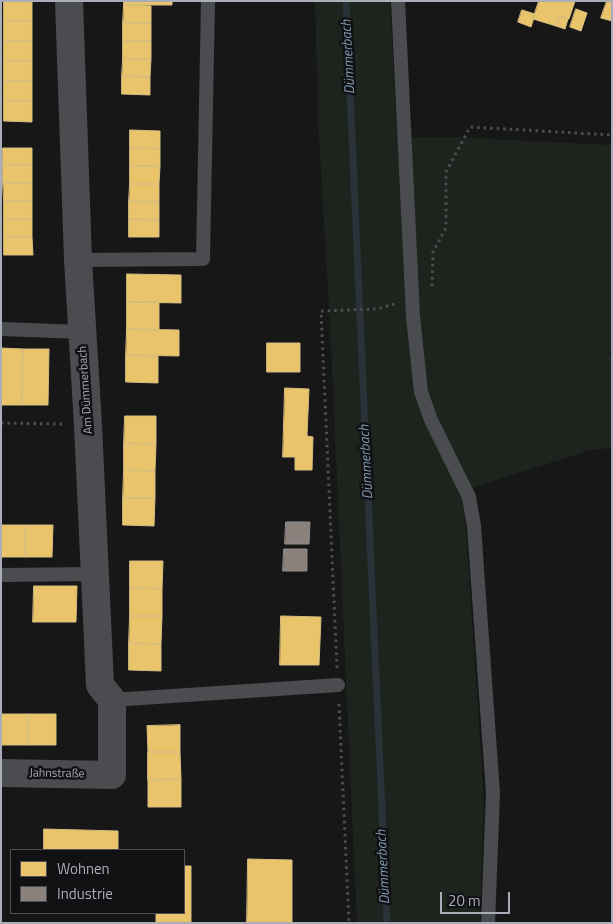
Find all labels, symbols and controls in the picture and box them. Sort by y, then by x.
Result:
water label: Dümmerbach [339,19,359,95]
street label: Am Dümmerbach [76,345,96,435]
water label: Dümmerbach [357,424,377,500]
street label: Jahnstraße [29,766,85,782]
water label: Dümmerbach [374,829,394,905]
legend [10,849,185,914]
text: Wohnen [57,857,110,880]
text: Industrie [57,882,113,905]
scale bar [443,882,513,914]
text: 20 m [448,889,481,912]

